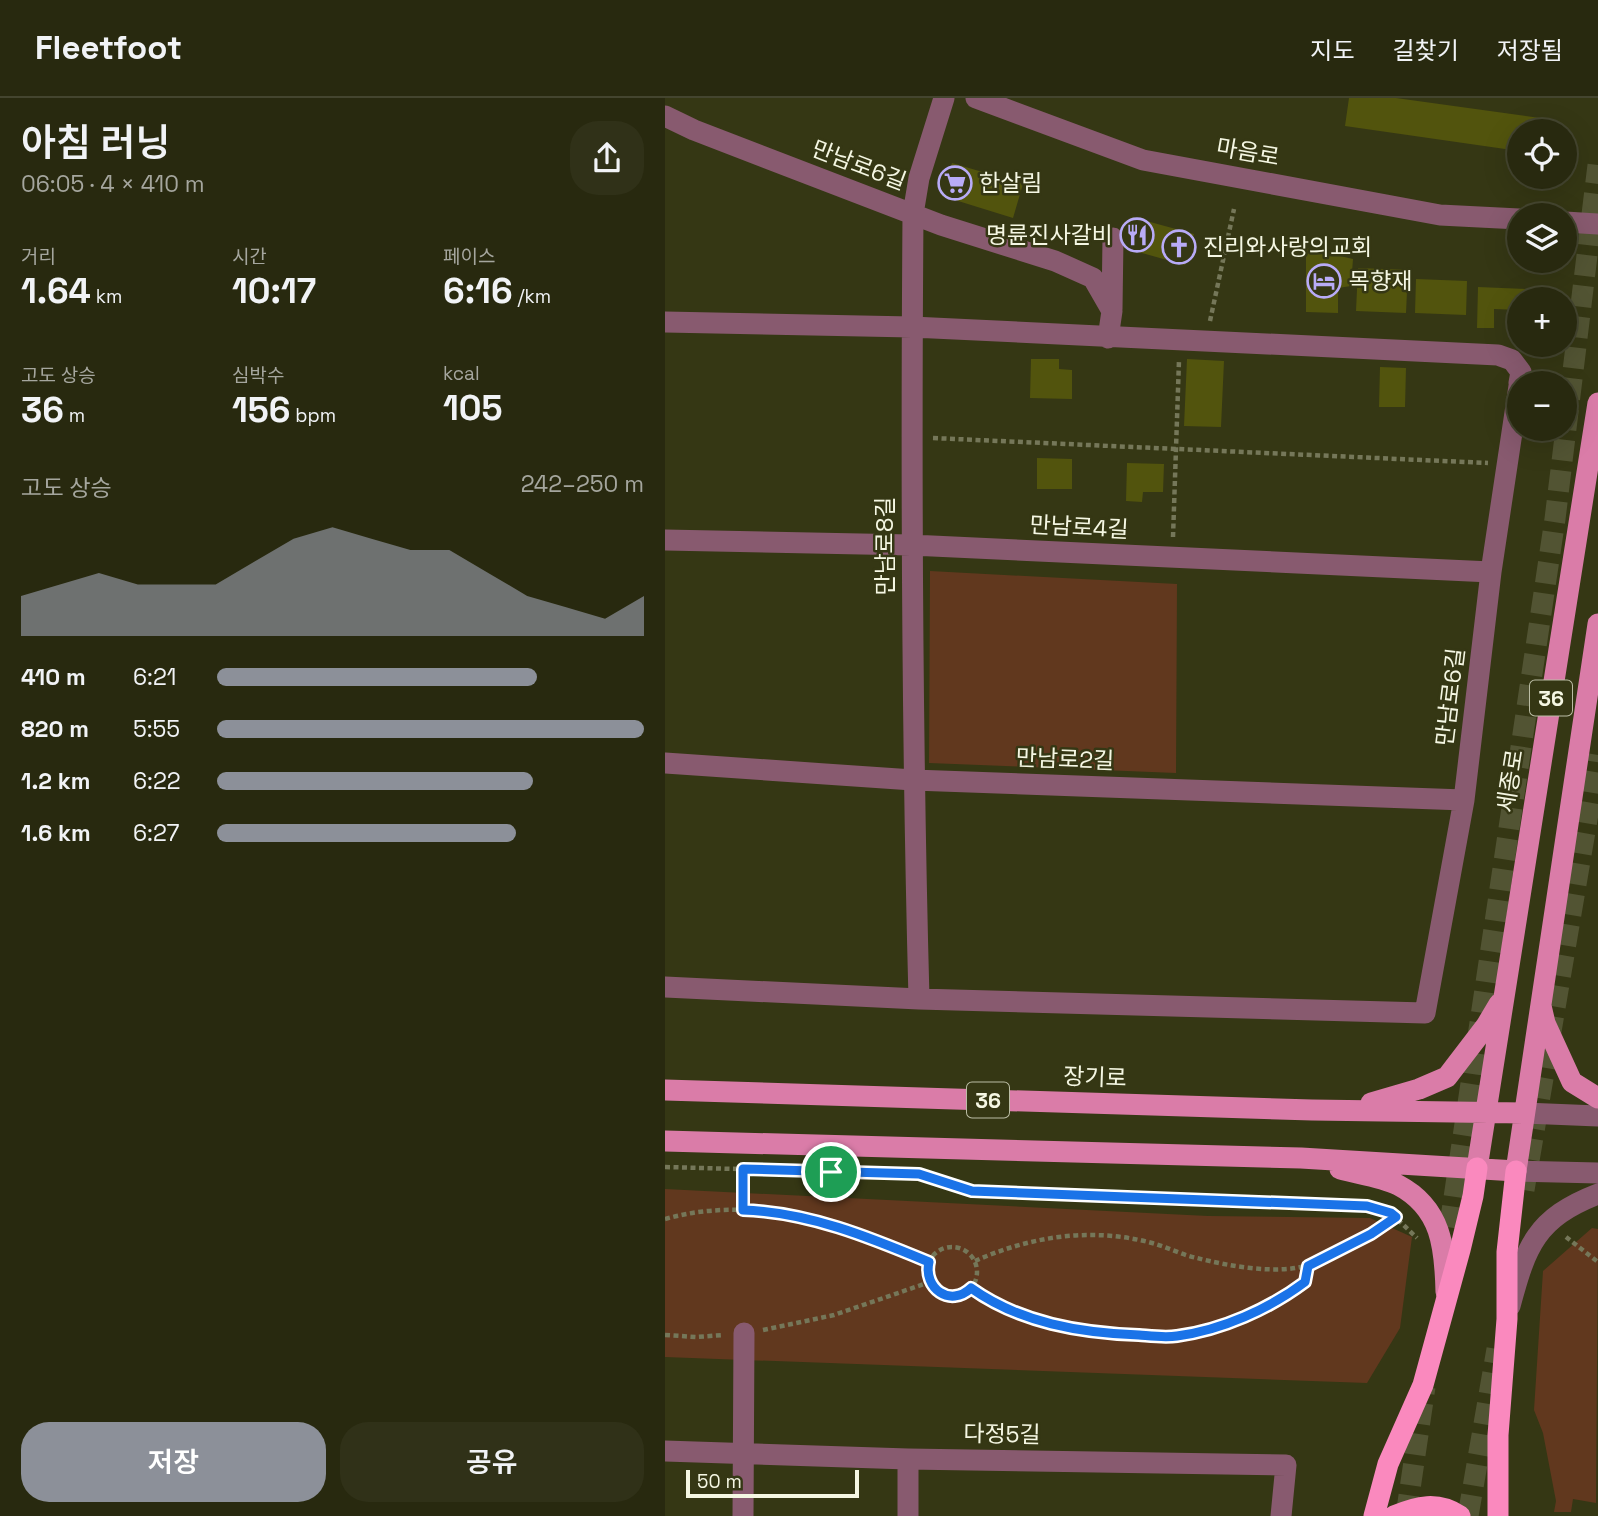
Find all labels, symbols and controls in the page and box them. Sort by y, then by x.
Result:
text: Fleetfoot [35,27,182,69]
text: 지도 [1310,35,1355,66]
text: 길찾기 [1393,35,1459,66]
text: 저장됨 [1497,35,1563,66]
text: 아침 러닝 [21,119,171,167]
map controls [1507,119,1577,441]
button: locate [1507,119,1577,189]
button: share [570,121,644,195]
street label: 마음로 [1214,132,1282,172]
street label: 만남로6길 [808,133,910,197]
supermarket icon: 한살림 [936,164,974,202]
place label: 한살림 [979,168,1042,198]
text: 06:05 · 4 × 410 m [21,169,205,199]
button: layers [1507,203,1577,273]
restaurant icon: 명륜진사갈비 [1118,216,1156,254]
place label: 명륜진사갈비 [986,220,1113,250]
church icon: 진리와사랑의교회 [1160,228,1198,266]
place label: 진리와사랑의교회 [1203,232,1372,262]
text: 거리 [21,244,56,269]
text: 시간 [232,244,267,269]
text: 페이스 [443,244,495,269]
hotel icon: 목향재 [1305,262,1343,300]
place label: 목향재 [1349,266,1412,296]
text: 1.64 [21,269,91,313]
text: 10:17 [232,269,316,313]
text: 6:16 [443,269,513,313]
text: km [91,284,122,309]
text: /km [513,284,551,309]
button: + [1507,287,1577,357]
text: kcal [443,361,480,386]
text: 고도 상승 [21,363,96,388]
text: 심박수 [232,363,284,388]
button: − [1507,371,1577,441]
text: 105 [443,386,503,430]
text: 36 [21,388,64,432]
text: 156 [232,388,290,432]
text: m [64,403,85,428]
text: bpm [290,403,336,428]
text: 242–250 m [521,469,644,499]
text: 고도 상승 [21,473,112,503]
street label: 만남로8길 [870,497,900,595]
street label: 만남로4길 [1029,509,1129,545]
street label: 만남로6길 [1429,646,1471,748]
text: 410 m [21,662,86,692]
text: 6:21 [133,662,176,692]
road number: 36 [1530,680,1572,716]
text: 820 m [21,714,89,744]
text: 5:55 [133,714,180,744]
street label: 만남로2길 [1015,742,1115,776]
street label: 세종로 [1490,747,1530,815]
text: 1.2 km [21,766,90,796]
text: 6:22 [133,766,181,796]
text: 1.6 km [21,818,91,848]
text: 6:27 [133,818,180,848]
street label: 장기로 [1063,1061,1127,1093]
road number: 36 [967,1082,1009,1118]
pin [801,1142,861,1202]
icon: arrive [812,1153,850,1191]
street label: 다정5길 [963,1418,1041,1450]
button: 저장 [21,1422,326,1502]
button: 공유 [340,1422,644,1502]
scale bar [686,1467,859,1499]
text: 50 m [697,1469,742,1494]

